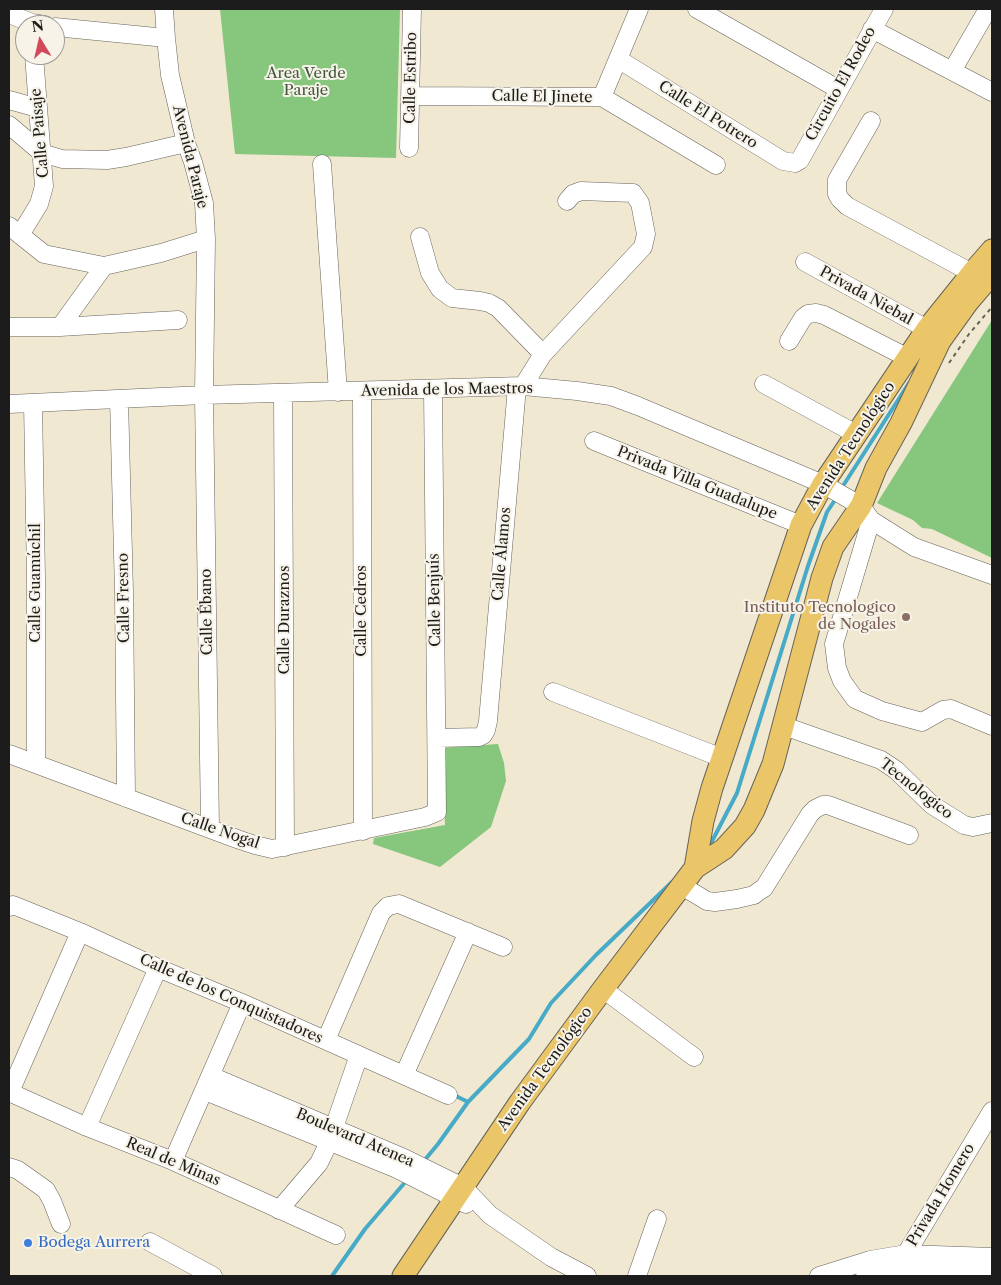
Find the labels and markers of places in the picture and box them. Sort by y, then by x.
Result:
place label: Instituto Tecnologico de Nogales [744,599,896,634]
marker: Instituto Tecnologico de Nogales [900,611,912,623]
place label: Bodega Aurrera [38,1234,150,1252]
marker: Bodega Aurrera [22,1237,34,1249]

